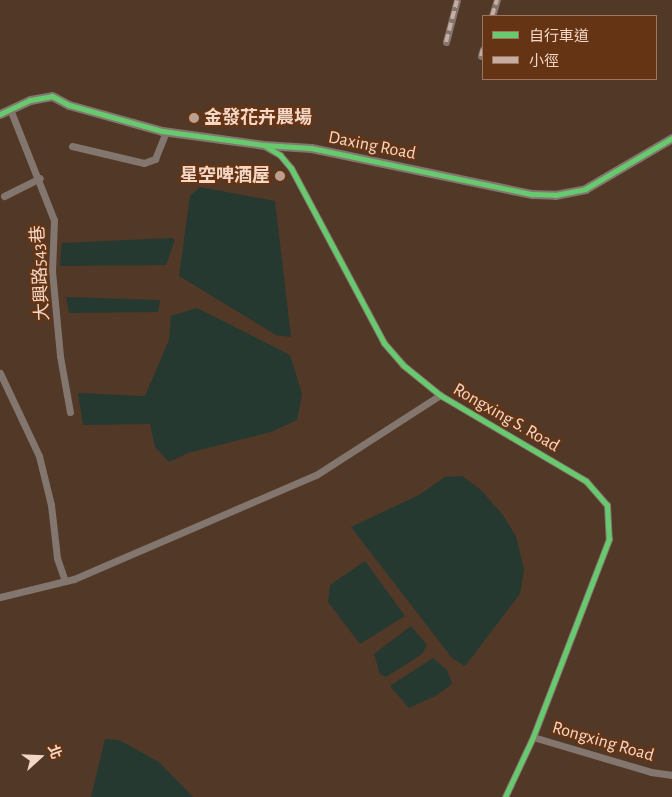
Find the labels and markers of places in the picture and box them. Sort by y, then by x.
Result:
place label: 金發花卉農場 [204,107,312,129]
marker: 金發花卉農場 [188,112,200,124]
place label: 星空啤酒屋 [180,165,270,187]
marker: 星空啤酒屋 [274,170,286,182]

